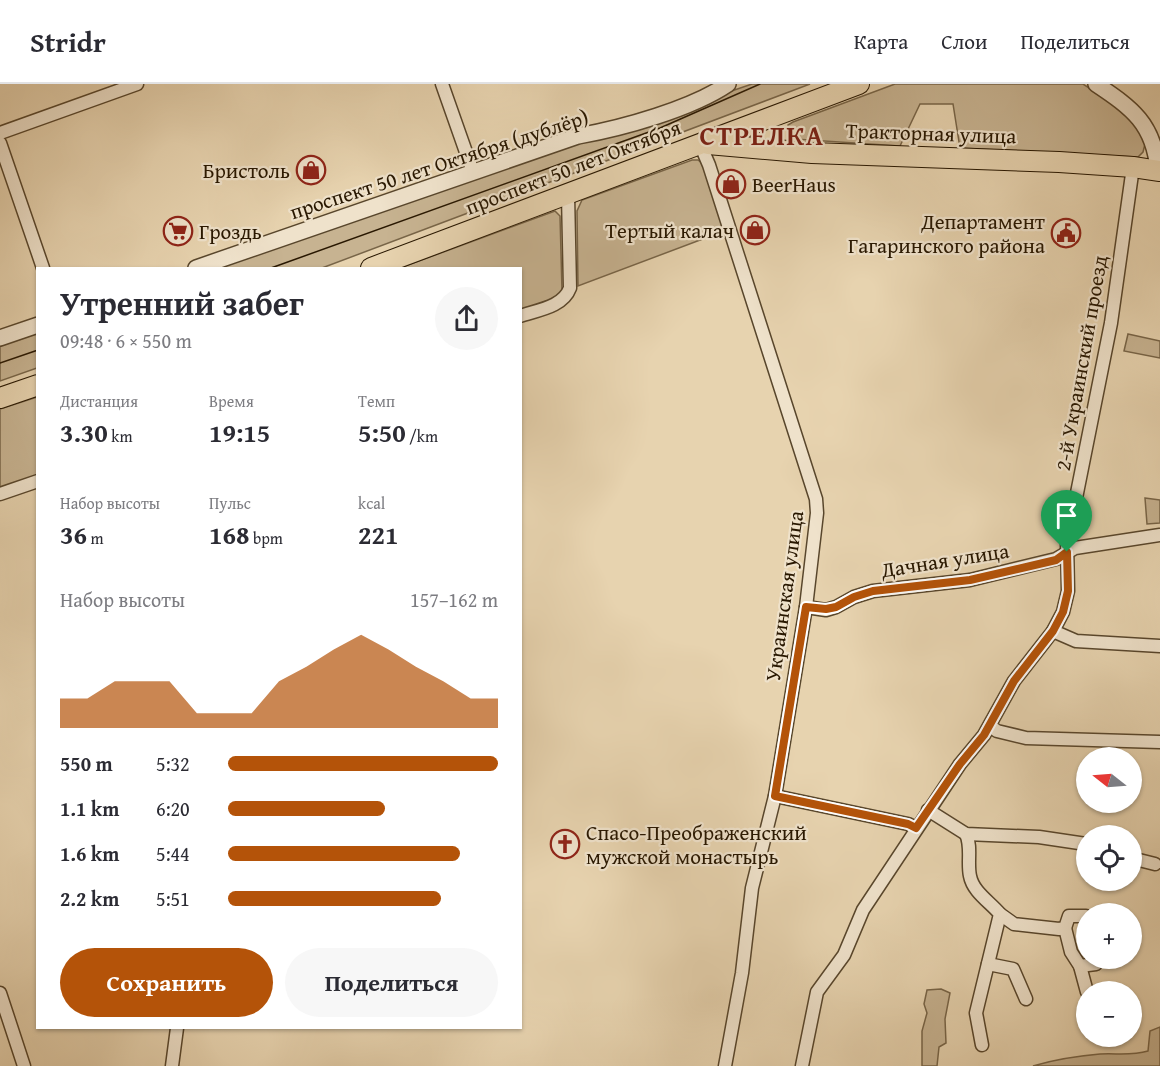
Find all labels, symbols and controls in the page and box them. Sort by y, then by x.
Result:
text: Stridr [30,21,106,62]
text: Карта [854,26,908,57]
text: Слои [941,26,987,57]
text: Поделиться [1020,26,1130,57]
street label: проспект 50 лет Октября (дублёр) [286,104,592,224]
street label: проспект 50 лет Октября [462,114,684,220]
district label: СТРЕЛКА [699,115,825,155]
street label: Тракторная улица [845,115,1017,151]
shop icon: Бристоль [295,154,327,186]
place label: Бристоль [203,155,290,186]
shop icon: BeerHaus [715,168,747,200]
place label: BeerHaus [752,169,836,200]
place label: Департамент Гагаринского района [848,206,1045,261]
shop icon: Тертый калач [739,214,771,246]
supermarket icon: Гроздь [162,215,194,247]
place label: Тертый калач [605,215,734,246]
place label: Гроздь [199,216,262,247]
public building icon: Департамент Гагаринского района [1050,217,1082,249]
street label: 2-й Украинский проезд [1047,252,1115,473]
text: Утренний забег [60,279,304,327]
button: share [435,287,498,350]
text: 09:48 · 6 × 550 m [60,326,192,355]
text: Дистанция [60,389,138,413]
text: Время [209,389,254,413]
text: Темп [358,389,395,413]
text: 3.30 [60,413,108,452]
text: 19:15 [209,413,270,452]
text: 5:50 [358,413,406,452]
text: km [108,424,132,448]
text: /km [406,424,438,448]
pin [1041,490,1092,552]
text: Набор высоты [60,491,160,515]
text: Пульс [209,491,251,515]
text: kcal [358,491,385,515]
icon: arrive [1050,499,1083,532]
street label: Украинская улица [757,509,811,683]
text: 36 [60,515,87,554]
text: 168 [209,515,249,554]
text: 221 [358,515,398,554]
text: m [87,526,104,550]
text: bpm [249,526,283,550]
street label: Дачная улица [878,535,1011,586]
text: Набор высоты [60,585,185,614]
text: 157–162 m [410,585,498,614]
north arrow [1076,747,1142,813]
map controls [1076,747,1142,1047]
text: 550 m [60,749,113,778]
text: 5:32 [156,749,190,778]
text: 1.1 km [60,794,119,823]
text: 6:20 [156,794,190,823]
place label: Спасо-Преображенский мужской монастырь [586,817,807,872]
button: locate [1076,825,1142,891]
church icon: Спасо-Преображенский мужской монастырь [549,828,581,860]
text: 1.6 km [60,839,119,868]
text: 5:44 [156,839,190,868]
text: 2.2 km [60,884,119,913]
text: 5:51 [156,884,190,913]
button: + [1076,903,1142,969]
button: Сохранить [60,948,273,1017]
button: Поделиться [285,948,498,1017]
button: − [1076,981,1142,1047]

